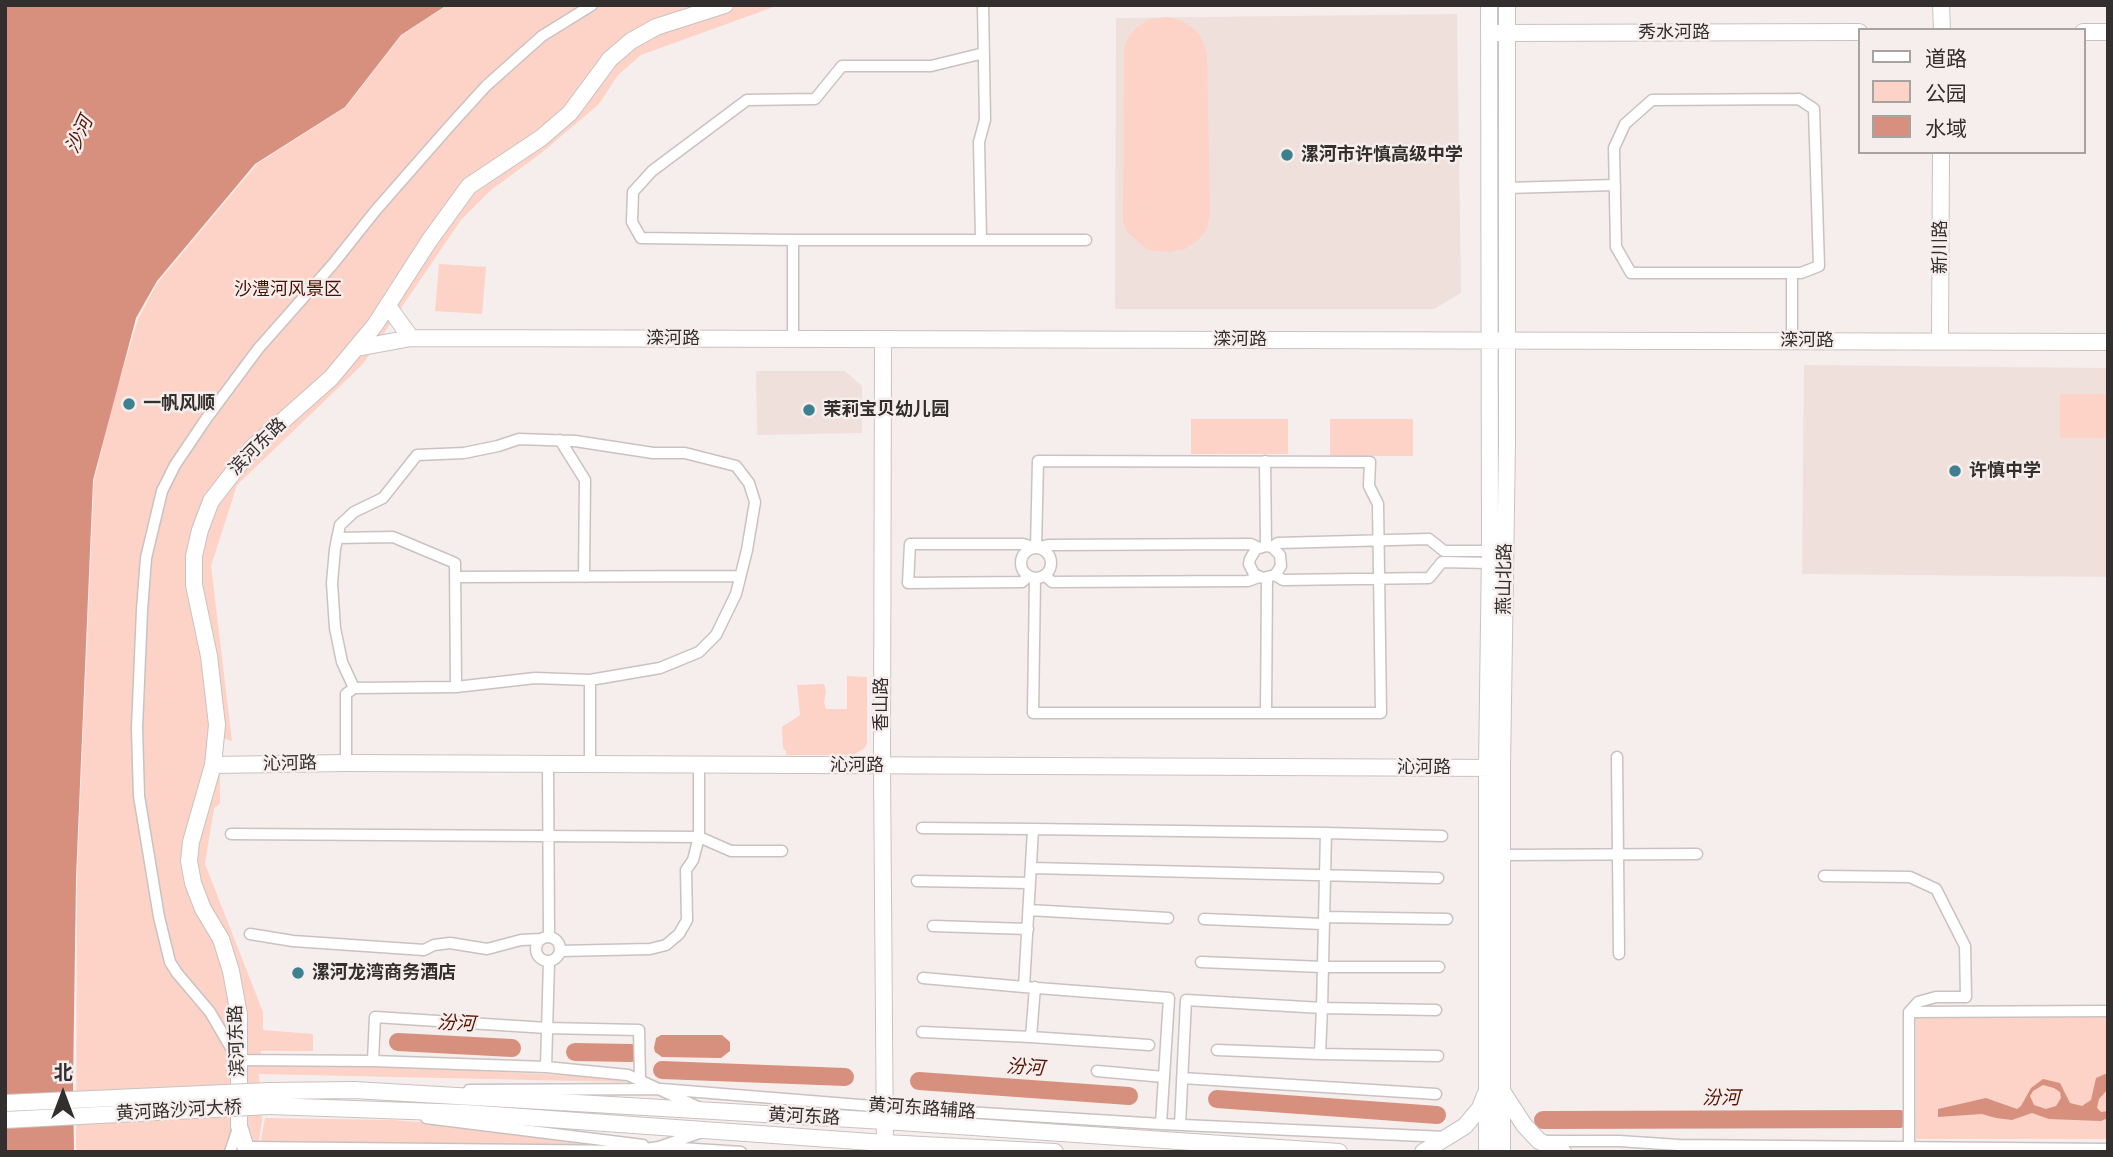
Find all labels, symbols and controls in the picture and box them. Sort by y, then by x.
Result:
street label: 秀水河路 [1638,22,1710,44]
legend [1857,28,2085,154]
text: 道路 [1925,46,1967,72]
text: 公园 [1925,81,1967,107]
water label: 沙河 [62,113,98,157]
text: 水域 [1925,116,1967,142]
place label: 漯河市许慎高级中学 [1301,144,1463,166]
marker: 漯河市许慎高级中学 [1279,147,1295,163]
street label: 新川路 [1930,220,1952,274]
park label: 沙澧河风景区 [234,279,342,301]
street label: 滦河路 [646,328,700,350]
street label: 滦河路 [1213,329,1267,351]
street label: 滦河路 [1780,330,1834,352]
place label: 一帆风顺 [143,393,215,415]
marker: 一帆风顺 [121,396,137,412]
place label: 茉莉宝贝幼儿园 [823,399,949,421]
marker: 茉莉宝贝幼儿园 [801,402,817,418]
street label: 滨河东路 [225,414,291,480]
place label: 许慎中学 [1969,460,2041,482]
marker: 许慎中学 [1947,463,1963,479]
street label: 燕山北路 [1494,543,1516,615]
street label: 香山路 [871,677,893,731]
street label: 沁河路 [263,753,317,775]
street label: 沁河路 [830,755,884,777]
street label: 沁河路 [1397,757,1451,779]
place label: 漯河龙湾商务酒店 [312,962,456,984]
marker: 漯河龙湾商务酒店 [290,965,306,981]
street label: 滨河东路 [225,1005,249,1077]
water label: 汾河 [436,1012,476,1036]
water label: 汾河 [1005,1055,1045,1081]
north arrow [28,1059,98,1129]
text: 北 [53,1061,73,1084]
water label: 汾河 [1702,1088,1740,1110]
street label: 黄河东路辅路 [867,1094,977,1124]
street label: 黄河路沙河大桥 [116,1097,242,1125]
street label: 黄河东路 [767,1104,841,1130]

